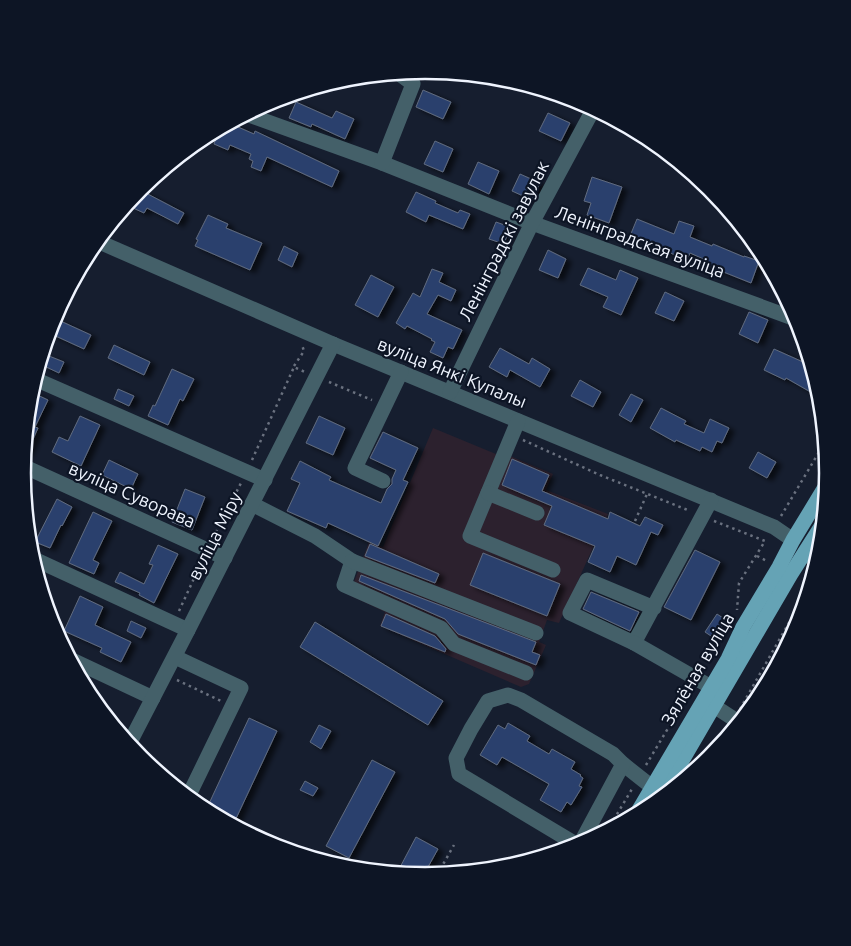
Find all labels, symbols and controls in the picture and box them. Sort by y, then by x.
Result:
street label: Ленінградскі завулак [454,157,552,324]
street label: Ленінградская вуліца [553,201,728,281]
street label: вуліца Янкі Купалы [375,333,530,411]
street label: вуліца Суворава [66,457,199,531]
street label: вуліца Міру [183,488,245,583]
street label: Зялёная вуліца [657,609,737,728]

